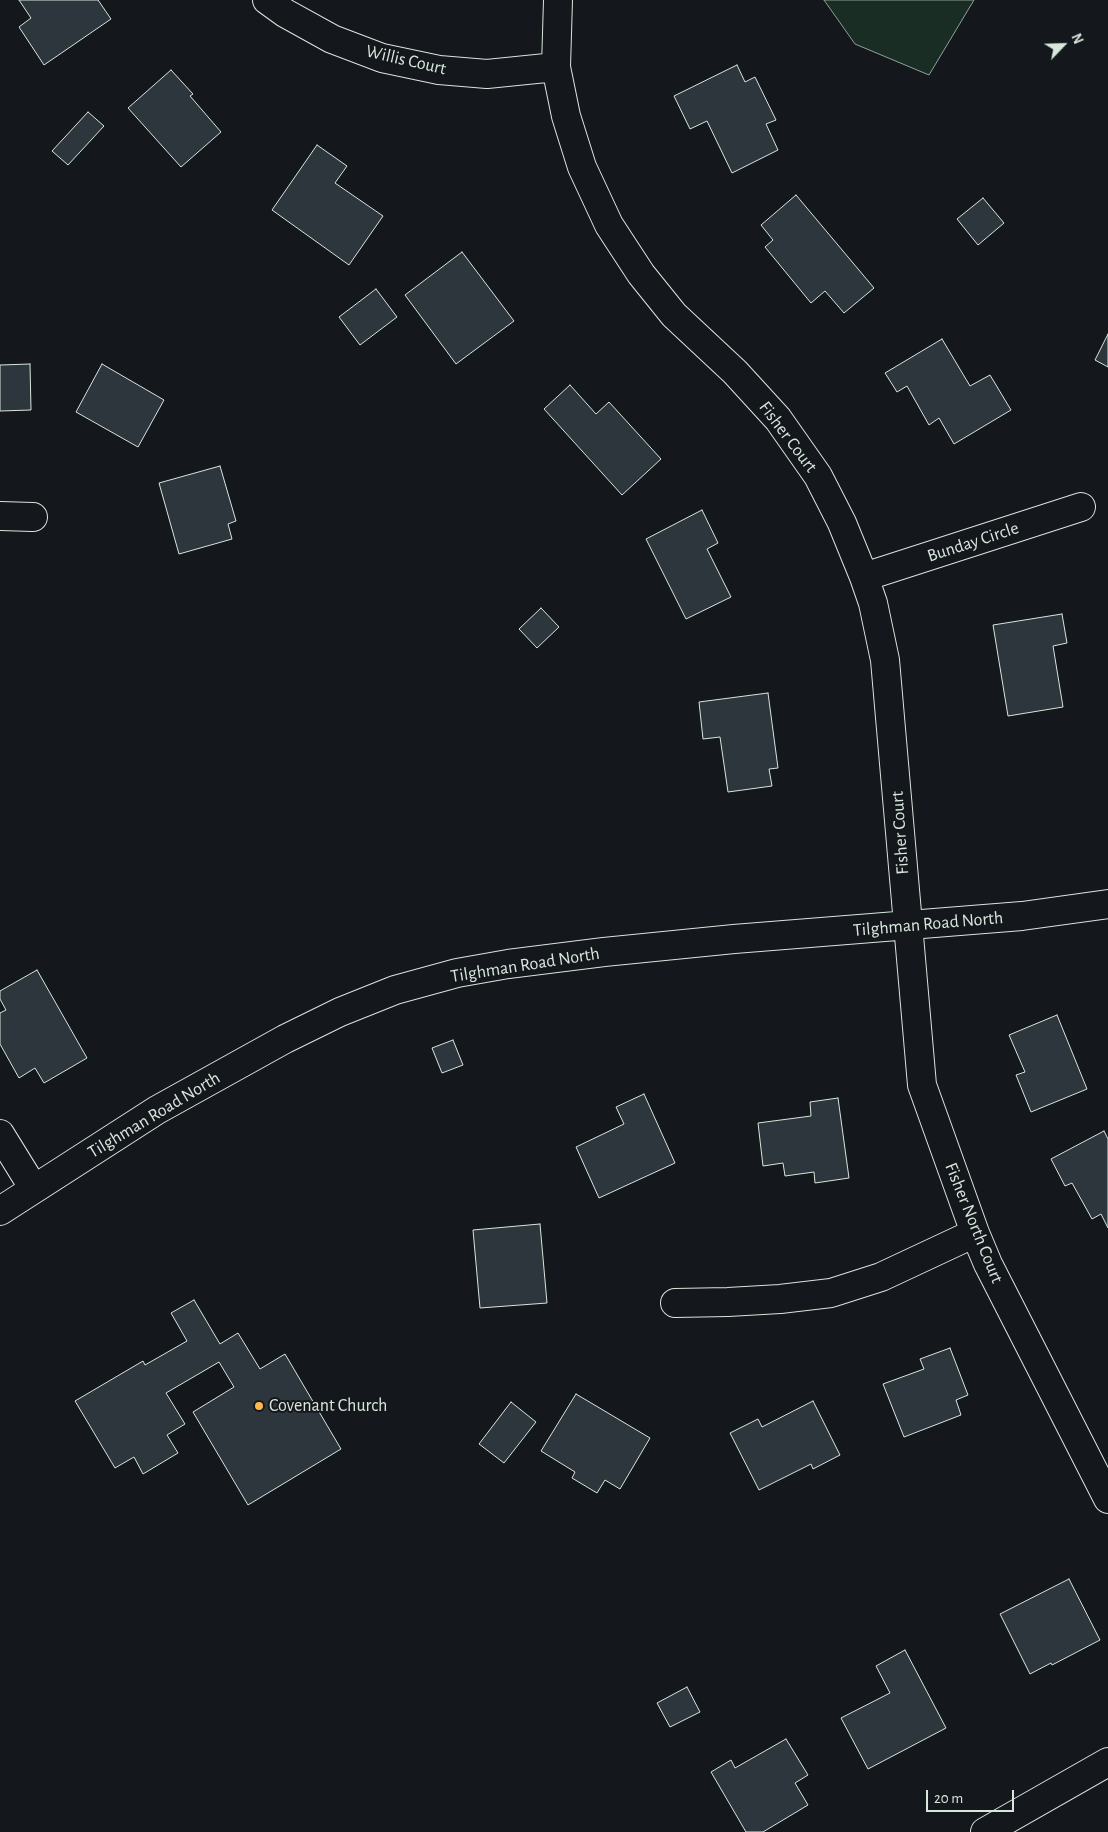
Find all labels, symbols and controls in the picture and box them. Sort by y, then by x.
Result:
north arrow [1038,20,1088,70]
text: N [1068,32,1085,46]
street label: Willis Court [364,40,448,80]
street label: Fisher Court [754,397,822,477]
street label: Bunday Circle [924,517,1022,567]
street label: Fisher Court [886,791,914,875]
street label: Tilghman Road North [852,907,1004,941]
street label: Tilghman Road North [449,943,601,987]
street label: Tilghman Road North [84,1067,224,1163]
street label: Fisher North Court [940,1160,1008,1286]
place label: Covenant Church [269,1395,387,1417]
marker: Covenant Church [253,1400,265,1412]
scale bar [928,1780,1016,1812]
text: 20 m [934,1791,963,1806]

